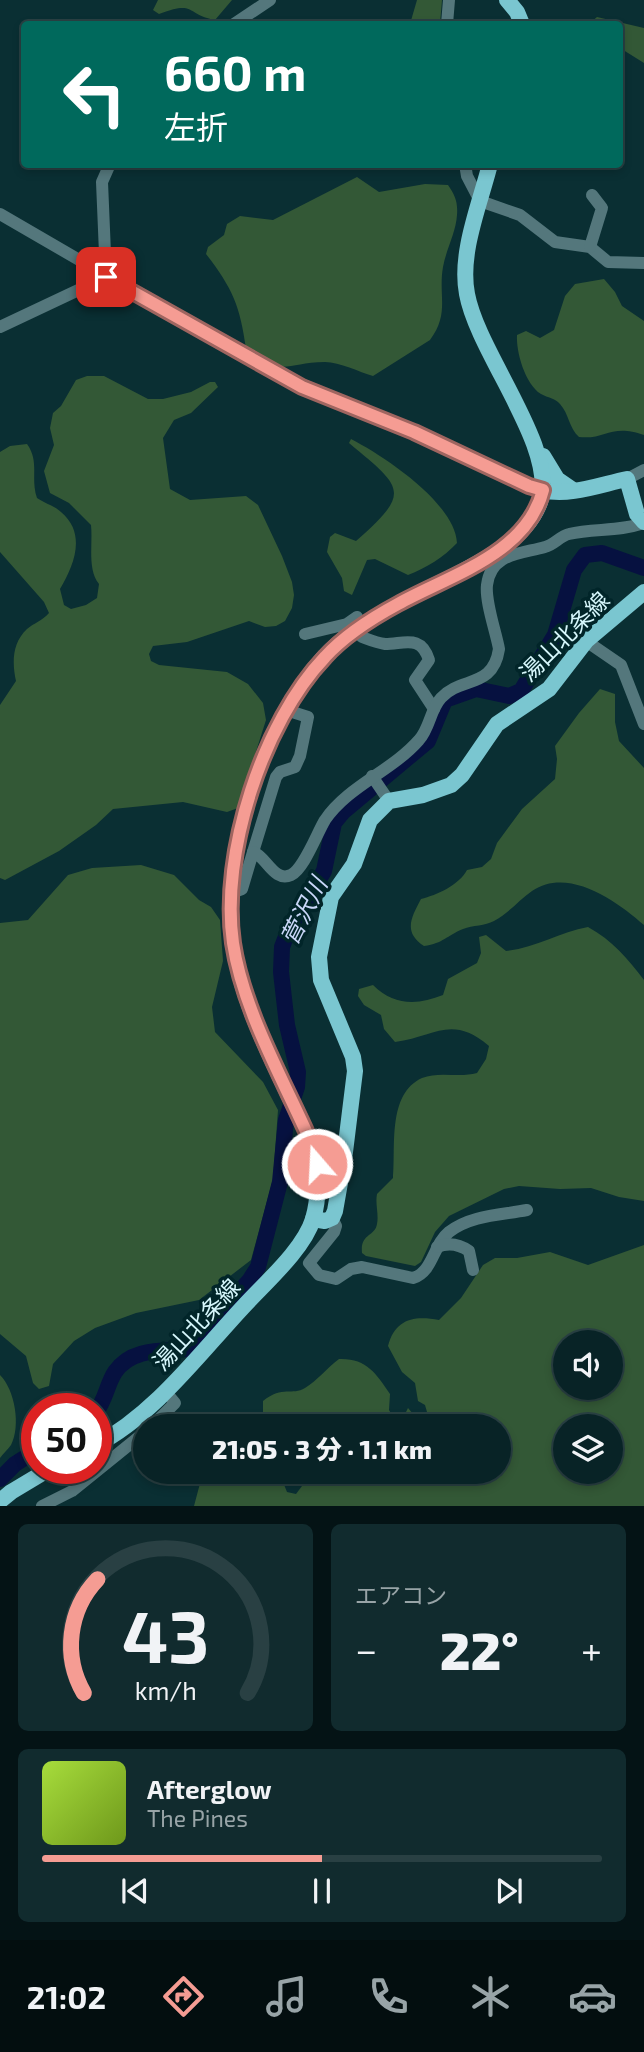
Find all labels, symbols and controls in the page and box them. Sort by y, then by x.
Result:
text: 660 m [164,42,307,101]
icon: left [49,49,140,140]
text: 左折 [164,107,228,145]
pin [76,247,136,307]
icon: arrive [87,258,125,296]
street label: 湯山北条線 [513,585,615,687]
water label: 菅沢川 [274,870,334,950]
position arrow [280,1127,354,1201]
street label: 湯山北条線 [147,1272,245,1376]
map controls [553,1330,623,1484]
button: sound [553,1330,623,1400]
speed limit sign: 50 [21,1393,112,1484]
button: layers [553,1414,623,1484]
text: 21:05 · 3 分 · 1.1 km [212,1433,432,1464]
text: エアコン [355,1581,447,1609]
text: 43 [122,1591,209,1679]
text: 22° [440,1618,519,1680]
text: − [355,1626,377,1672]
text: + [581,1626,602,1672]
text: km/h [134,1675,197,1705]
text: Afterglow [147,1773,272,1804]
text: The Pines [147,1804,248,1832]
icon: previous [116,1872,154,1910]
icon: pause [303,1872,341,1910]
icon: next [490,1872,528,1910]
icon: directions [159,1972,208,2021]
icon: music [262,1972,311,2021]
icon: phone [364,1972,413,2021]
icon: climate [466,1972,515,2021]
icon: car [568,1972,617,2021]
text: 21:02 [27,1977,106,2015]

